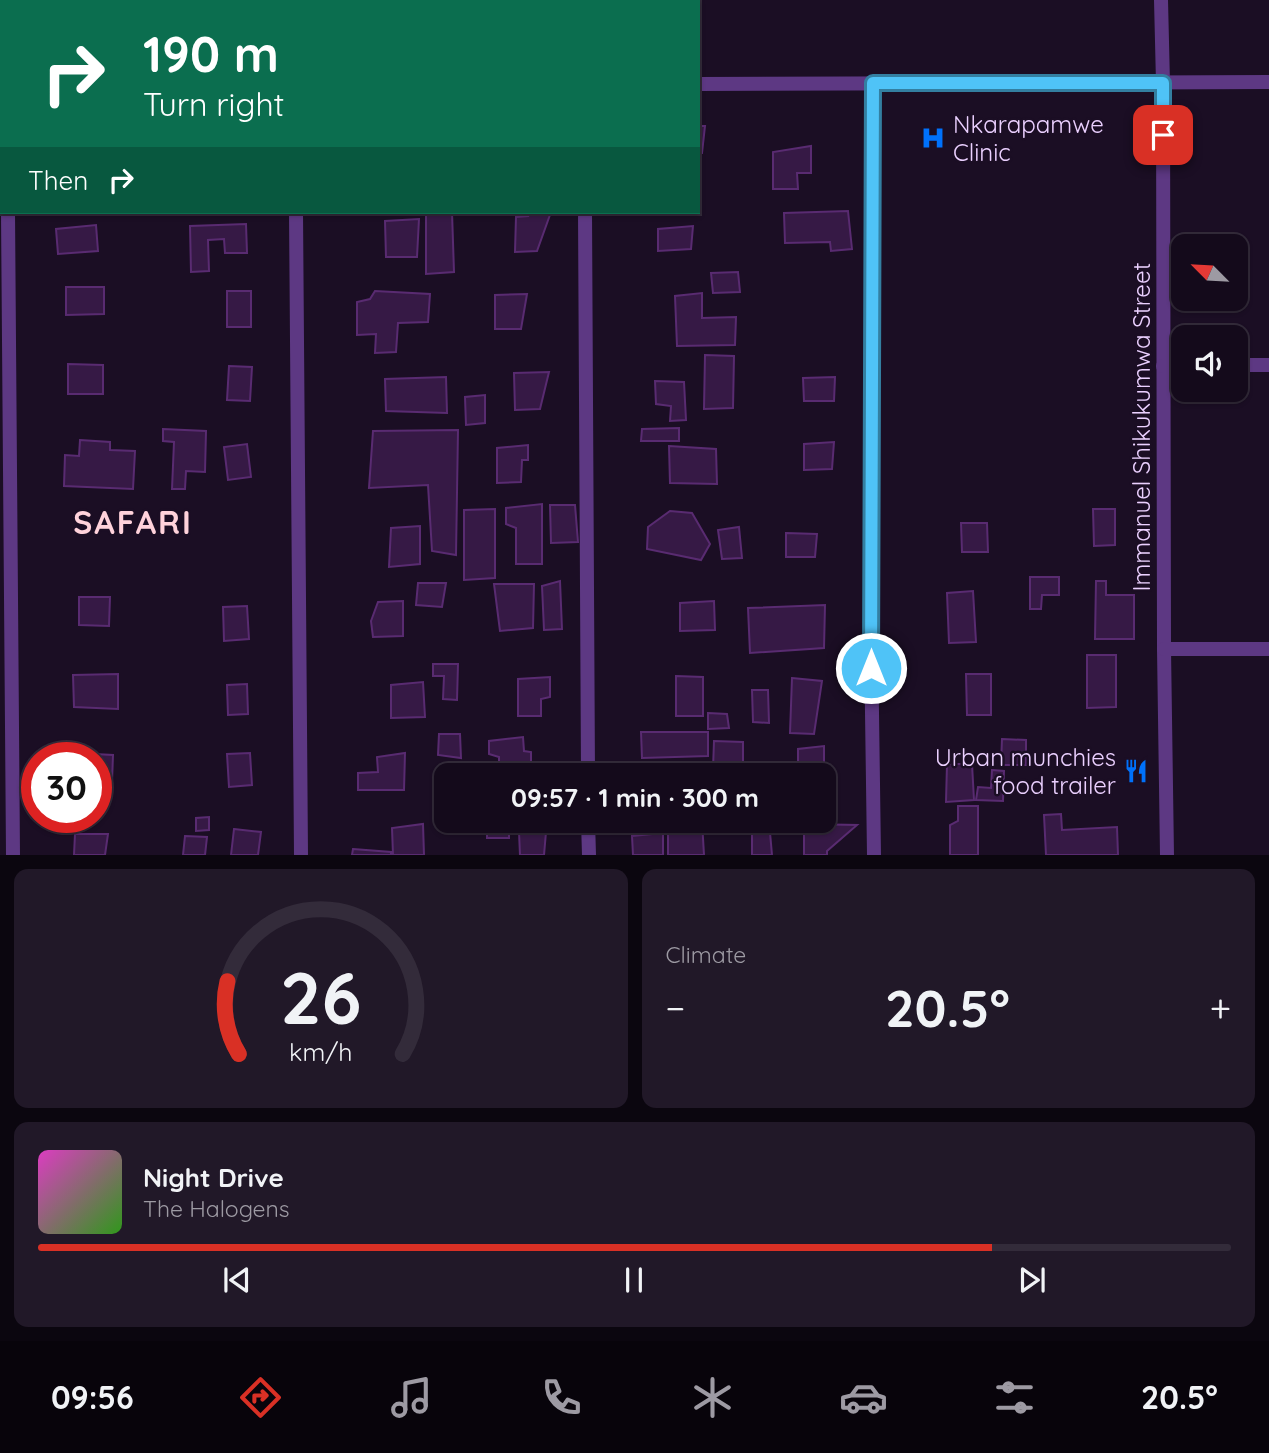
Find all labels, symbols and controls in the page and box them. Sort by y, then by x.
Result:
text: 190 m [143,23,279,84]
icon: right [28,28,119,119]
text: Turn right [143,84,284,124]
pin [1133,105,1193,165]
place label: Nkarapamwe Clinic [953,109,1104,167]
icon: arrive [1144,116,1182,154]
hospital icon: Nkarapamwe Clinic [919,124,947,152]
icon: right [102,161,140,199]
text: Then [28,164,88,197]
north arrow [1171,234,1248,312]
map controls [1171,234,1248,402]
street label: Immanuel Shikukumwa Street [1126,262,1156,592]
button: sound [1171,325,1248,402]
district label: SAFARI [73,502,193,542]
position arrow [834,631,908,705]
speed limit sign: 30 [21,742,112,833]
place label: Urban munchies food trailer [935,742,1116,800]
restaurant icon: Urban munchies food trailer [1122,757,1150,785]
text: 09:57 · 1 min · 300 m [511,781,759,814]
text: Climate [666,940,746,969]
text: 26 [280,952,362,1043]
text: 20.5° [885,975,1010,1040]
text: − [666,984,685,1032]
text: + [1210,984,1231,1032]
text: km/h [289,1036,352,1067]
text: Night Drive [143,1161,284,1194]
text: The Halogens [143,1194,290,1223]
icon: previous [218,1261,256,1299]
icon: pause [615,1261,653,1299]
icon: next [1013,1261,1051,1299]
icon: directions [236,1373,285,1422]
icon: music [387,1373,436,1422]
icon: phone [537,1373,586,1422]
icon: climate [688,1373,737,1422]
icon: car [839,1373,888,1422]
icon: filters [990,1373,1039,1422]
text: 09:56 [51,1377,134,1417]
text: 20.5° [1141,1377,1218,1417]

